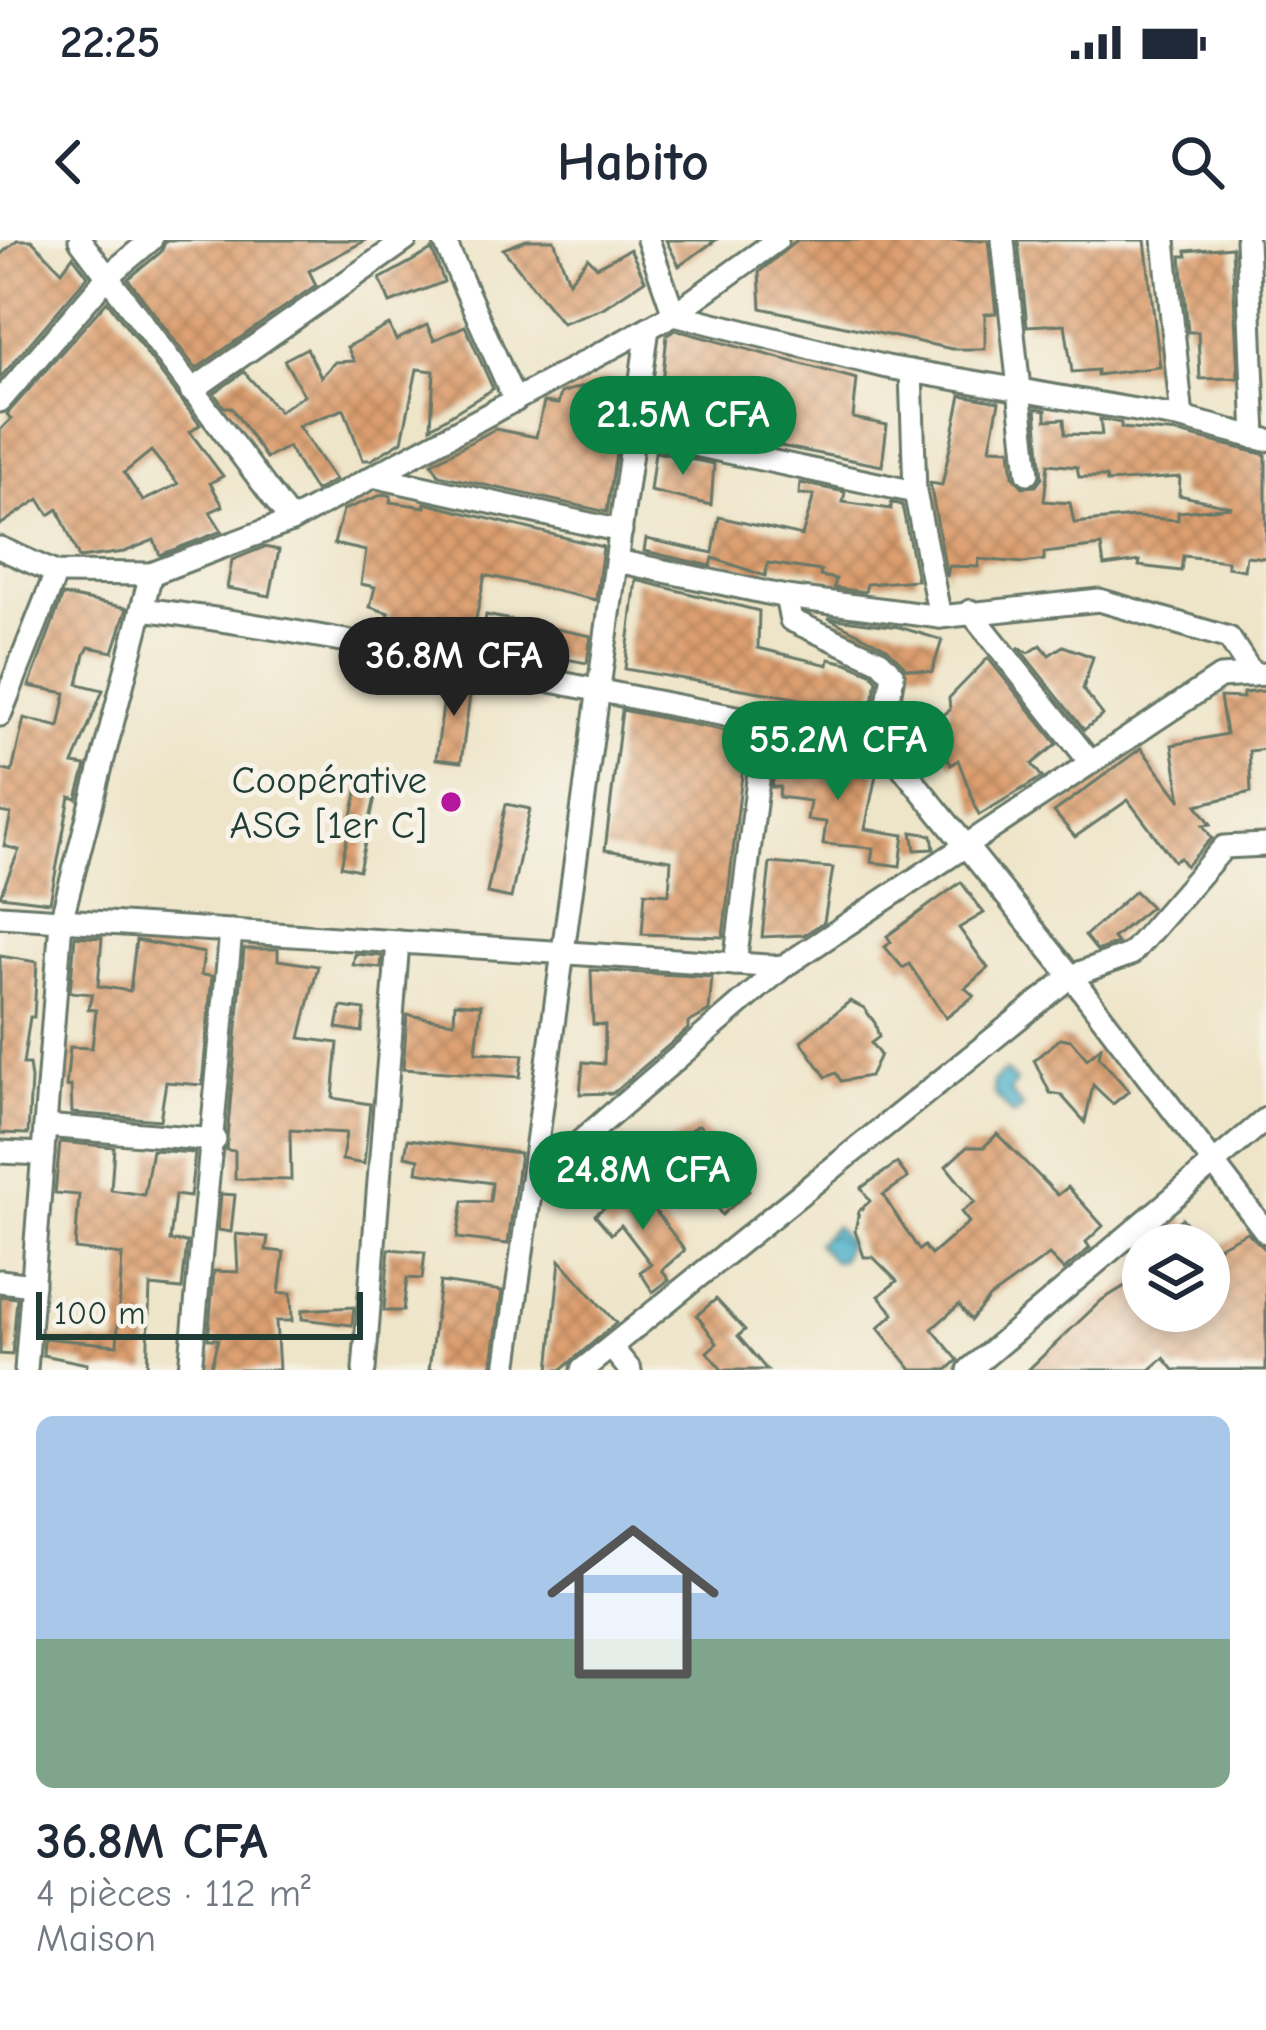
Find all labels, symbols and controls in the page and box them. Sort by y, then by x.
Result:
text: 22:25 [60,16,160,68]
icon: back [36,129,102,195]
icon: search [1164,129,1230,195]
text: Habito [557,131,709,194]
pin: 21.5M CFA [546,376,820,478]
text: 21.5M CFA [597,392,769,437]
pin: 36.8M CFA [317,617,591,719]
text: 36.8M CFA [365,633,543,678]
pin: 55.2M CFA [701,701,975,803]
text: 55.2M CFA [749,717,927,762]
place label: Coopérative ASG [1er C] [230,758,427,848]
marker: Coopérative ASG [1er C] [438,789,464,815]
pin: 24.8M CFA [506,1131,780,1233]
text: 24.8M CFA [556,1147,730,1192]
map controls [1122,1224,1230,1332]
button: layers [1122,1224,1230,1332]
scale bar [36,1286,363,1339]
text: 100 m [54,1294,146,1332]
icon: home [525,1494,741,1710]
text: 36.8M CFA [36,1812,268,1871]
text: 4 pièces · 112 m² [36,1871,311,1916]
text: Maison [36,1916,156,1961]

